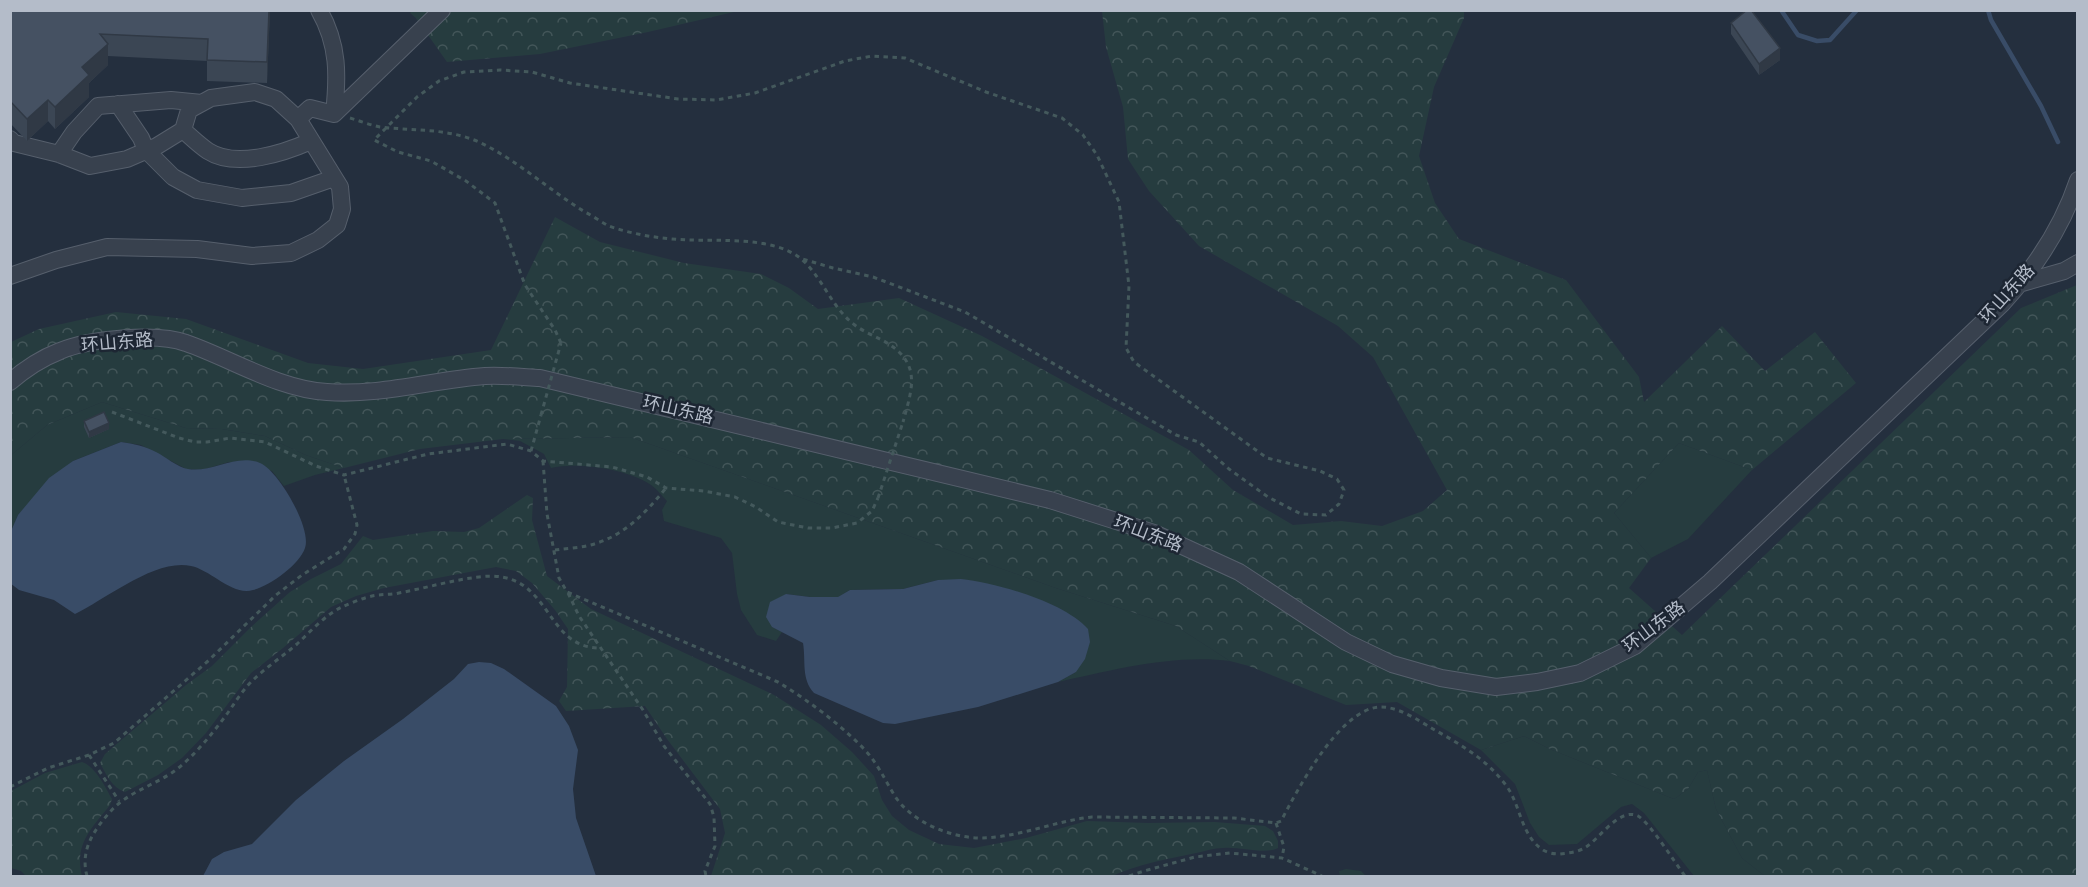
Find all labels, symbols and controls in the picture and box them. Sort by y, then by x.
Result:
street label: 环山东路 [1974,259,2040,329]
street label: 环山东路 [80,327,154,359]
street label: 环山东路 [640,390,716,430]
street label: 环山东路 [1110,509,1186,559]
street label: 环山东路 [1618,595,1690,659]

